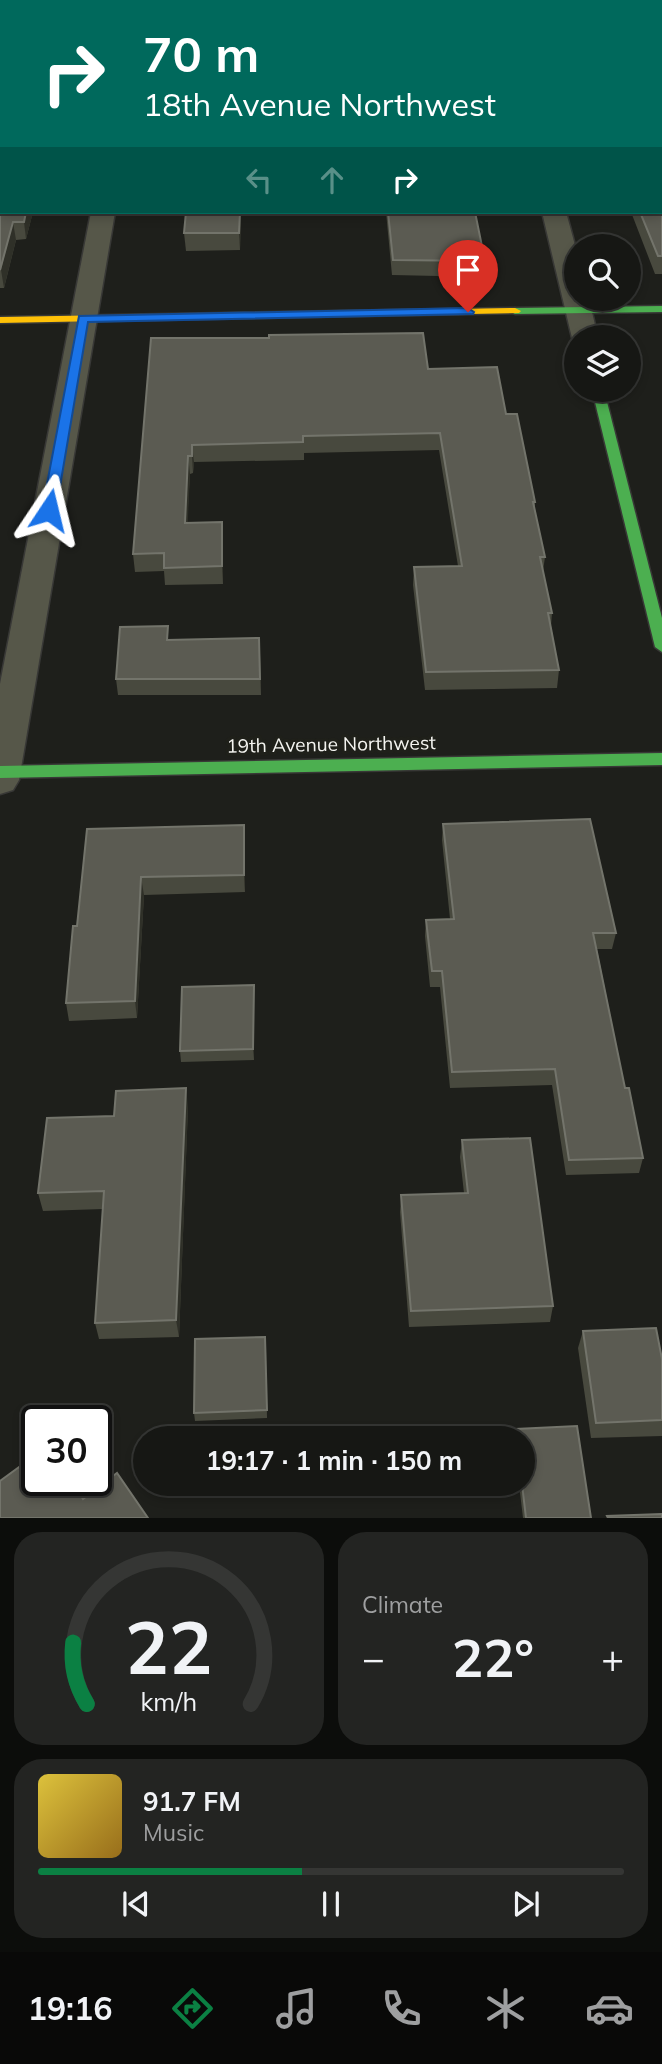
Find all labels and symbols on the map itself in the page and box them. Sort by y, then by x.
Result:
pin [438,240,498,312]
position arrow [12,473,86,547]
street label: 19th Avenue Northwest [226,730,436,758]
speed limit sign: 30 [21,1405,112,1496]

